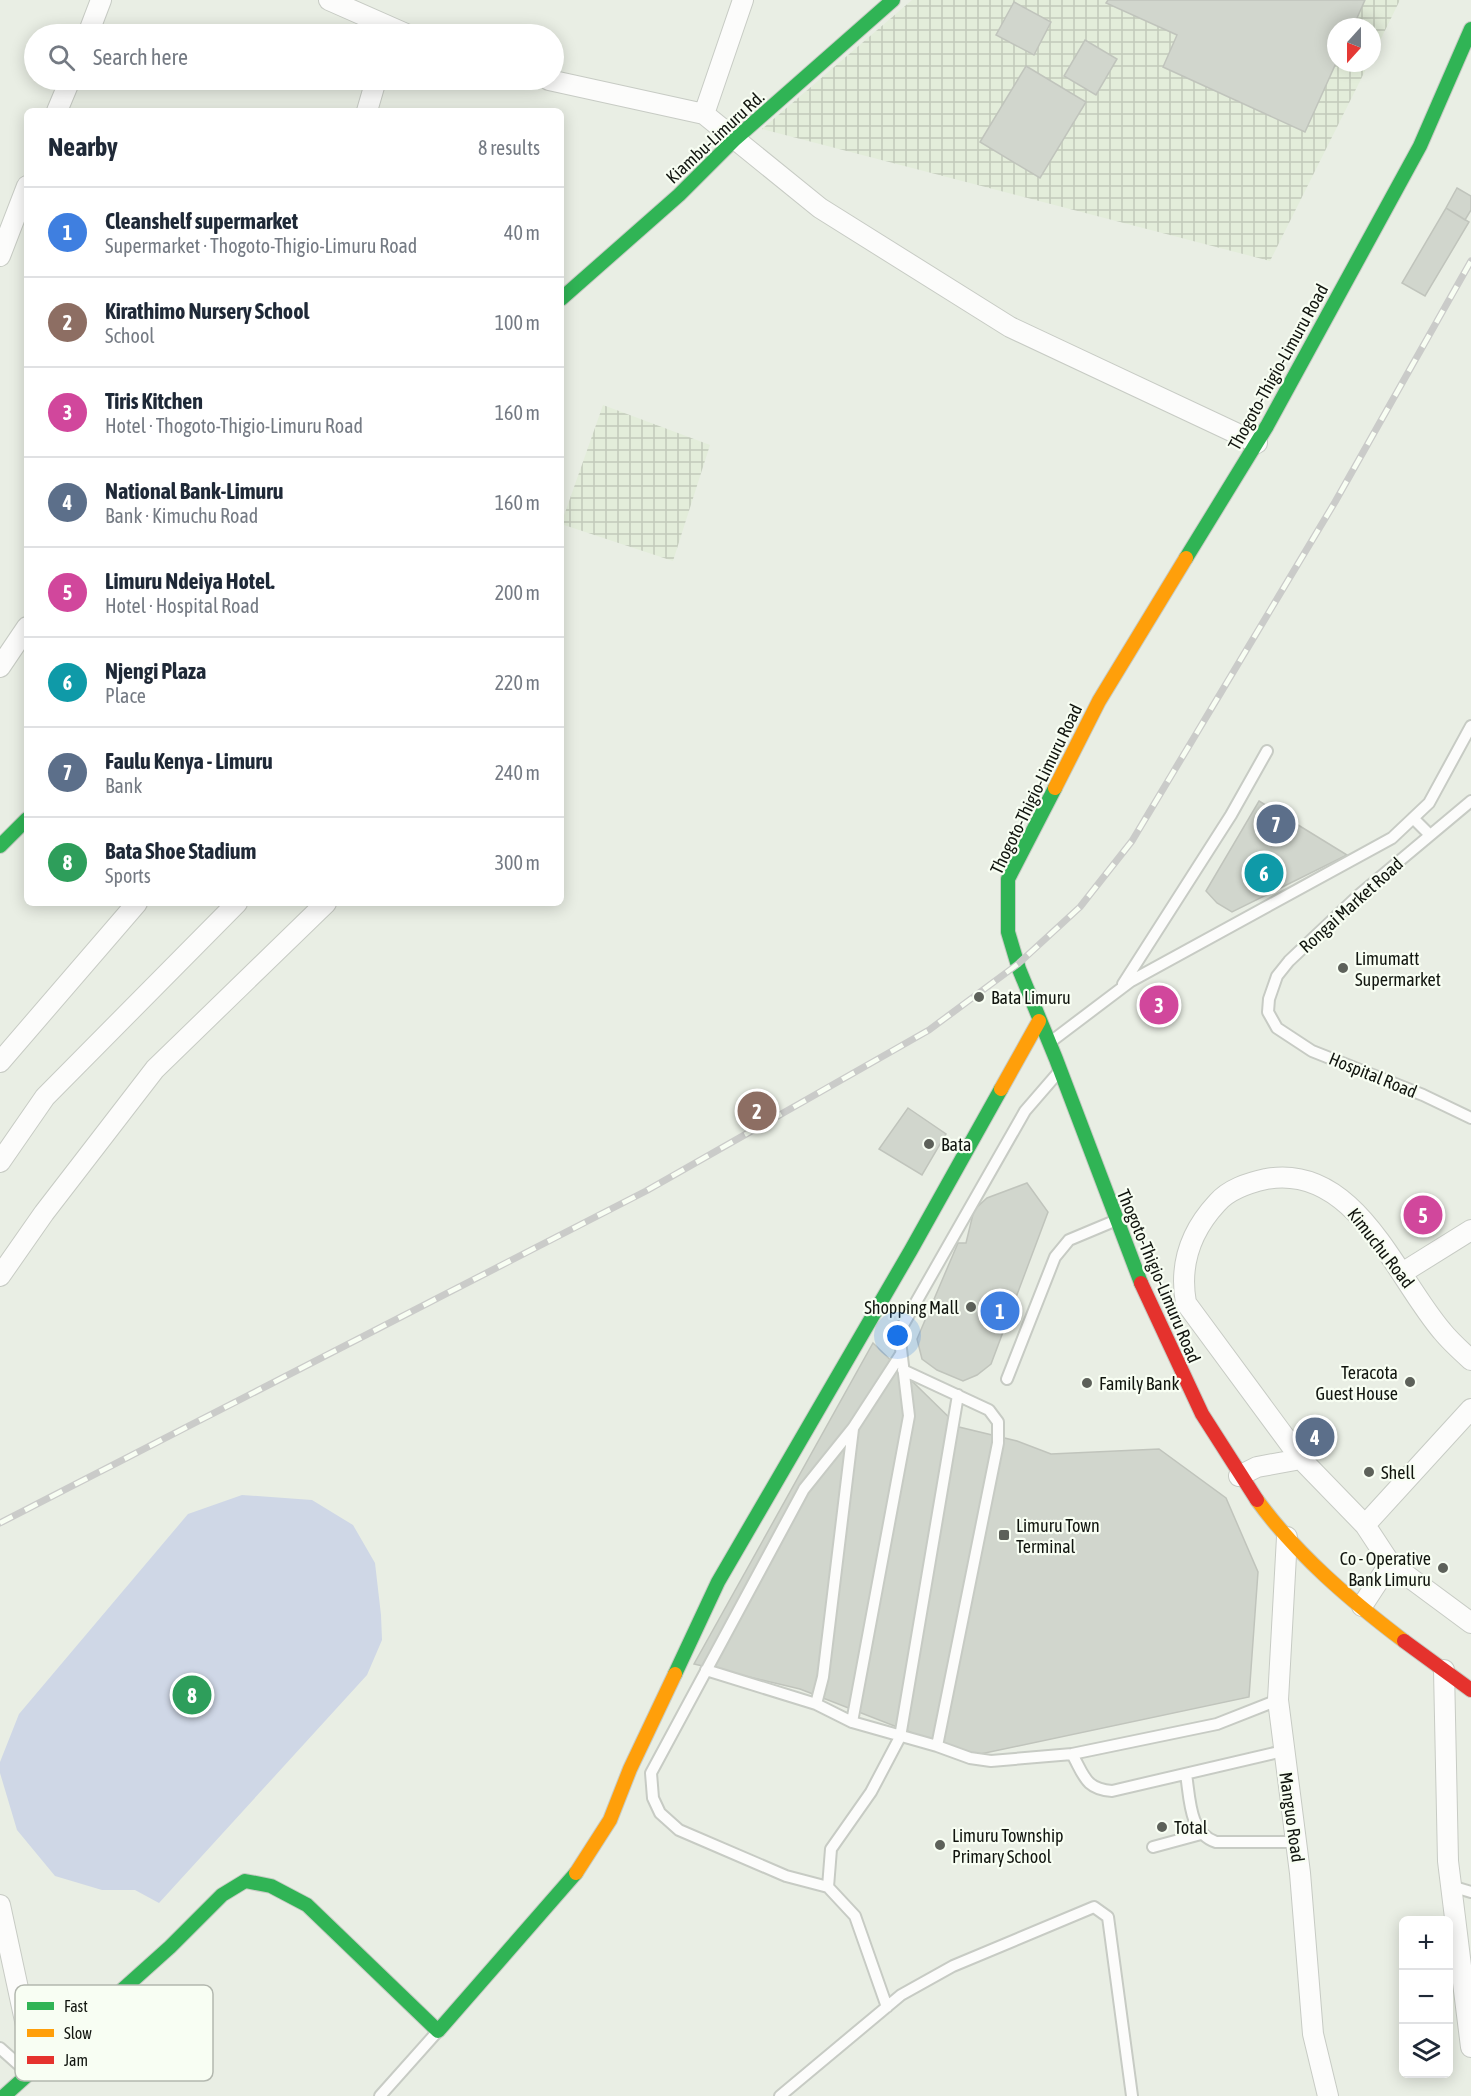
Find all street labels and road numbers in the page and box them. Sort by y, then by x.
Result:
street label: Kiambu-Limuru Rd. [662,86,768,188]
street label: Thogoto-Thigio-Limuru Road [1224,280,1332,454]
street label: Thogoto-Thigio-Limuru Road [986,701,1086,877]
street label: Rongai Market Road [1295,853,1407,957]
street label: Hospital Road [1326,1048,1420,1102]
street label: Thogoto-Thigio-Limuru Road [1113,1186,1205,1366]
street label: Kimuchu Road [1343,1204,1419,1292]
street label: Manguo Road [1275,1771,1309,1863]

